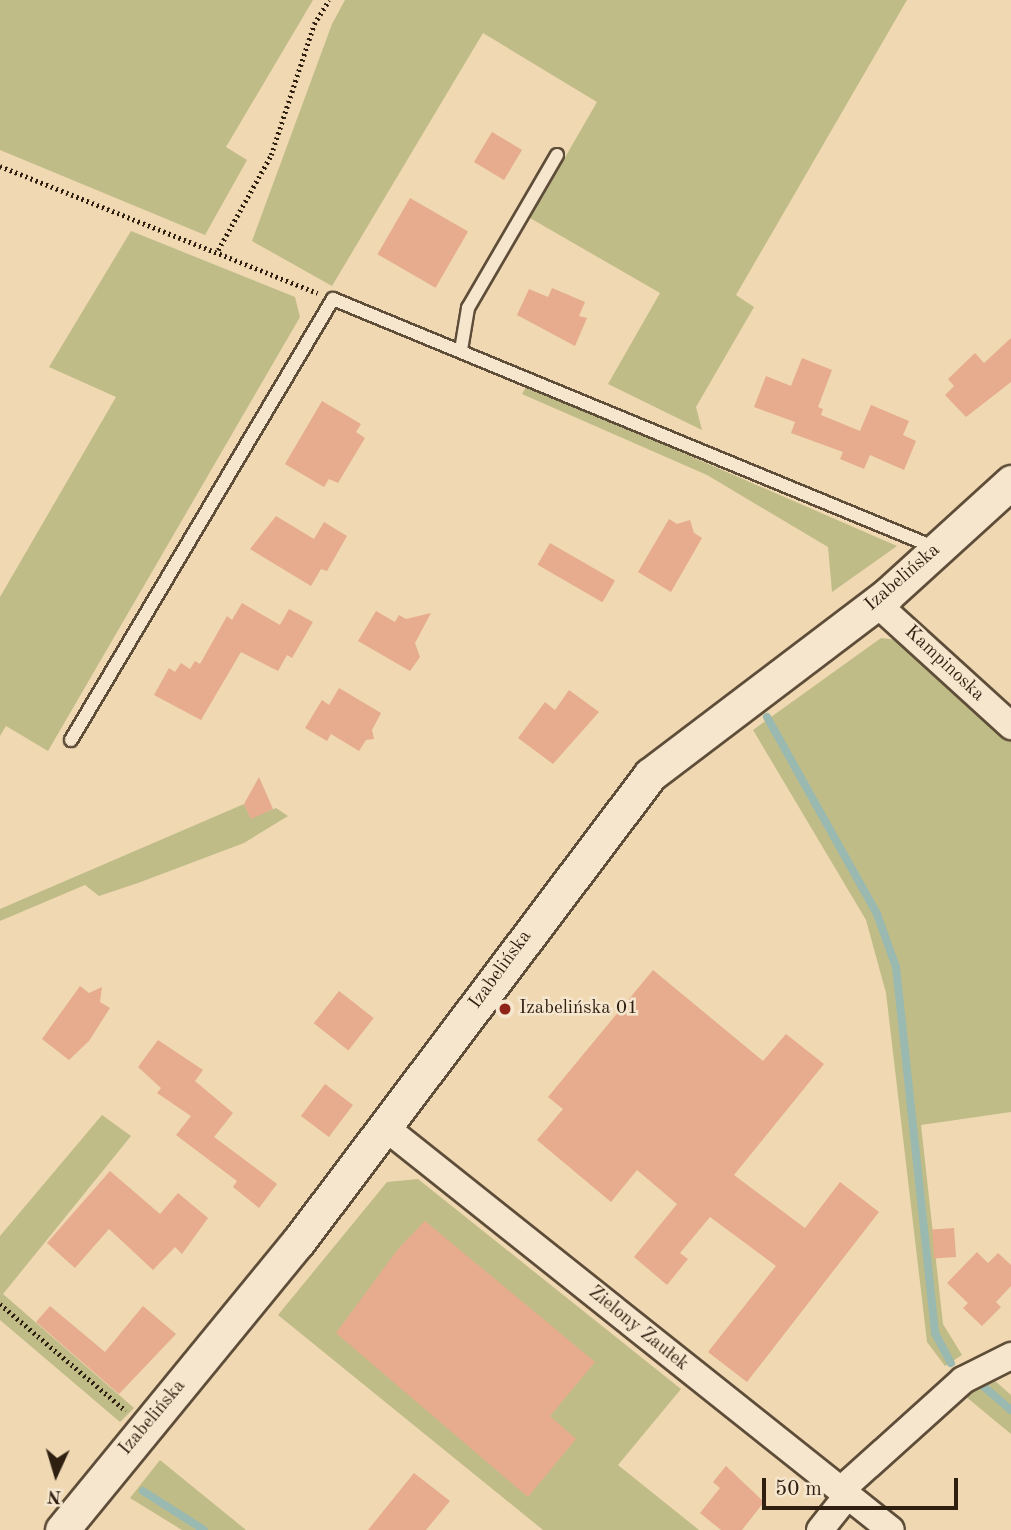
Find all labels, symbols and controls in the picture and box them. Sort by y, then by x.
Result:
street label: Izabelińska [861,539,945,617]
street label: Kampinoska [899,621,989,707]
street label: Izabelińska [465,926,537,1014]
place label: Izabelińska 01 [519,998,638,1020]
marker: Izabelińska 01 [497,1001,513,1017]
street label: Zielony Zaułek [583,1282,693,1376]
street label: Izabelińska [115,1376,191,1460]
north arrow [21,1439,91,1509]
scale bar [766,1464,962,1508]
text: 50 m [775,1479,822,1500]
text: N [47,1485,62,1505]

